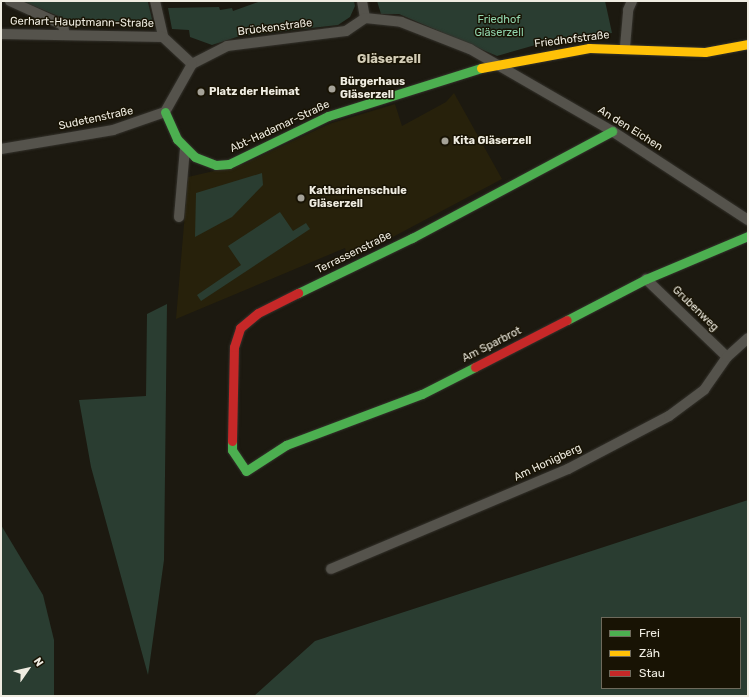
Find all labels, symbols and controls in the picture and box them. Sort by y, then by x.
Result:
park label: Friedhof Gläserzell [474,14,524,40]
street label: Gerhart-Hauptmann-Straße [10,15,154,31]
street label: Brückenstraße [237,17,313,39]
street label: Friedhofstraße [534,29,610,51]
district label: Gläserzell [357,51,421,67]
place label: Bürgerhaus Gläserzell [340,76,405,102]
marker: Bürgerhaus Gläserzell [327,84,337,94]
place label: Platz der Heimat [209,85,300,99]
marker: Platz der Heimat [196,87,206,97]
street label: Abt-Hadamar-Straße [228,98,332,156]
street label: An den Eichen [595,104,665,154]
street label: Sudetenstraße [57,105,135,133]
place label: Kita Gläserzell [453,134,531,148]
marker: Kita Gläserzell [440,136,450,146]
place label: Katharinenschule Gläserzell [309,185,407,211]
marker: Katharinenschule Gläserzell [296,193,306,203]
street label: Terrassenstraße [314,229,394,277]
street label: Grubenweg [669,284,721,334]
street label: Am Sparbrot [460,324,524,366]
street label: Am Honigberg [512,442,584,484]
legend [601,617,741,689]
text: Frei [639,626,660,640]
text: Zäh [639,646,660,660]
north arrow [8,649,48,689]
text: N [31,655,46,669]
text: Stau [639,666,665,680]

